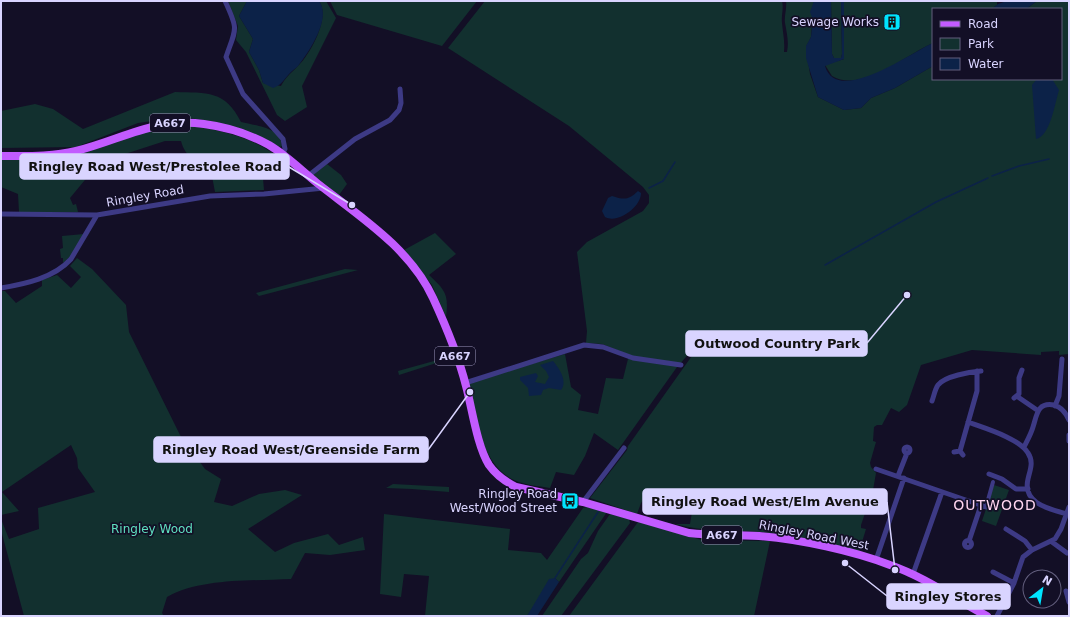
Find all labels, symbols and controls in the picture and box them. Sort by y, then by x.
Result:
legend [932,8,1062,80]
building icon: Sewage Works [882,12,902,32]
place label: Sewage Works [791,15,879,29]
text: Road [968,17,998,31]
text: Park [968,37,994,51]
text: Water [968,57,1004,71]
road number: A667 [150,114,190,132]
callout: Ringley Road West/Prestolee Road [20,154,289,179]
text: Ringley Road West/Prestolee Road [28,159,282,174]
street label: Ringley Road [105,182,185,210]
callout: Outwood Country Park [686,331,867,356]
text: Outwood Country Park [694,336,860,351]
road number: A667 [435,347,475,365]
callout: Ringley Road West/Greenside Farm [154,437,428,462]
text: Ringley Road West/Greenside Farm [162,442,420,457]
place label: Ringley Road West/Wood Street [450,487,557,515]
callout: Ringley Road West/Elm Avenue [643,489,887,514]
bus stop icon: Ringley Road West/Wood Street [560,491,580,511]
text: Ringley Road West/Elm Avenue [651,494,879,509]
district label: OUTWOOD [953,497,1037,513]
street label: Ringley Road West [758,517,871,553]
park label: Ringley Wood [111,522,193,536]
road number: A667 [702,526,742,544]
north arrow [1022,569,1062,609]
text: N [1040,573,1054,589]
callout: Ringley Stores [887,584,1010,609]
text: Ringley Stores [895,589,1002,604]

